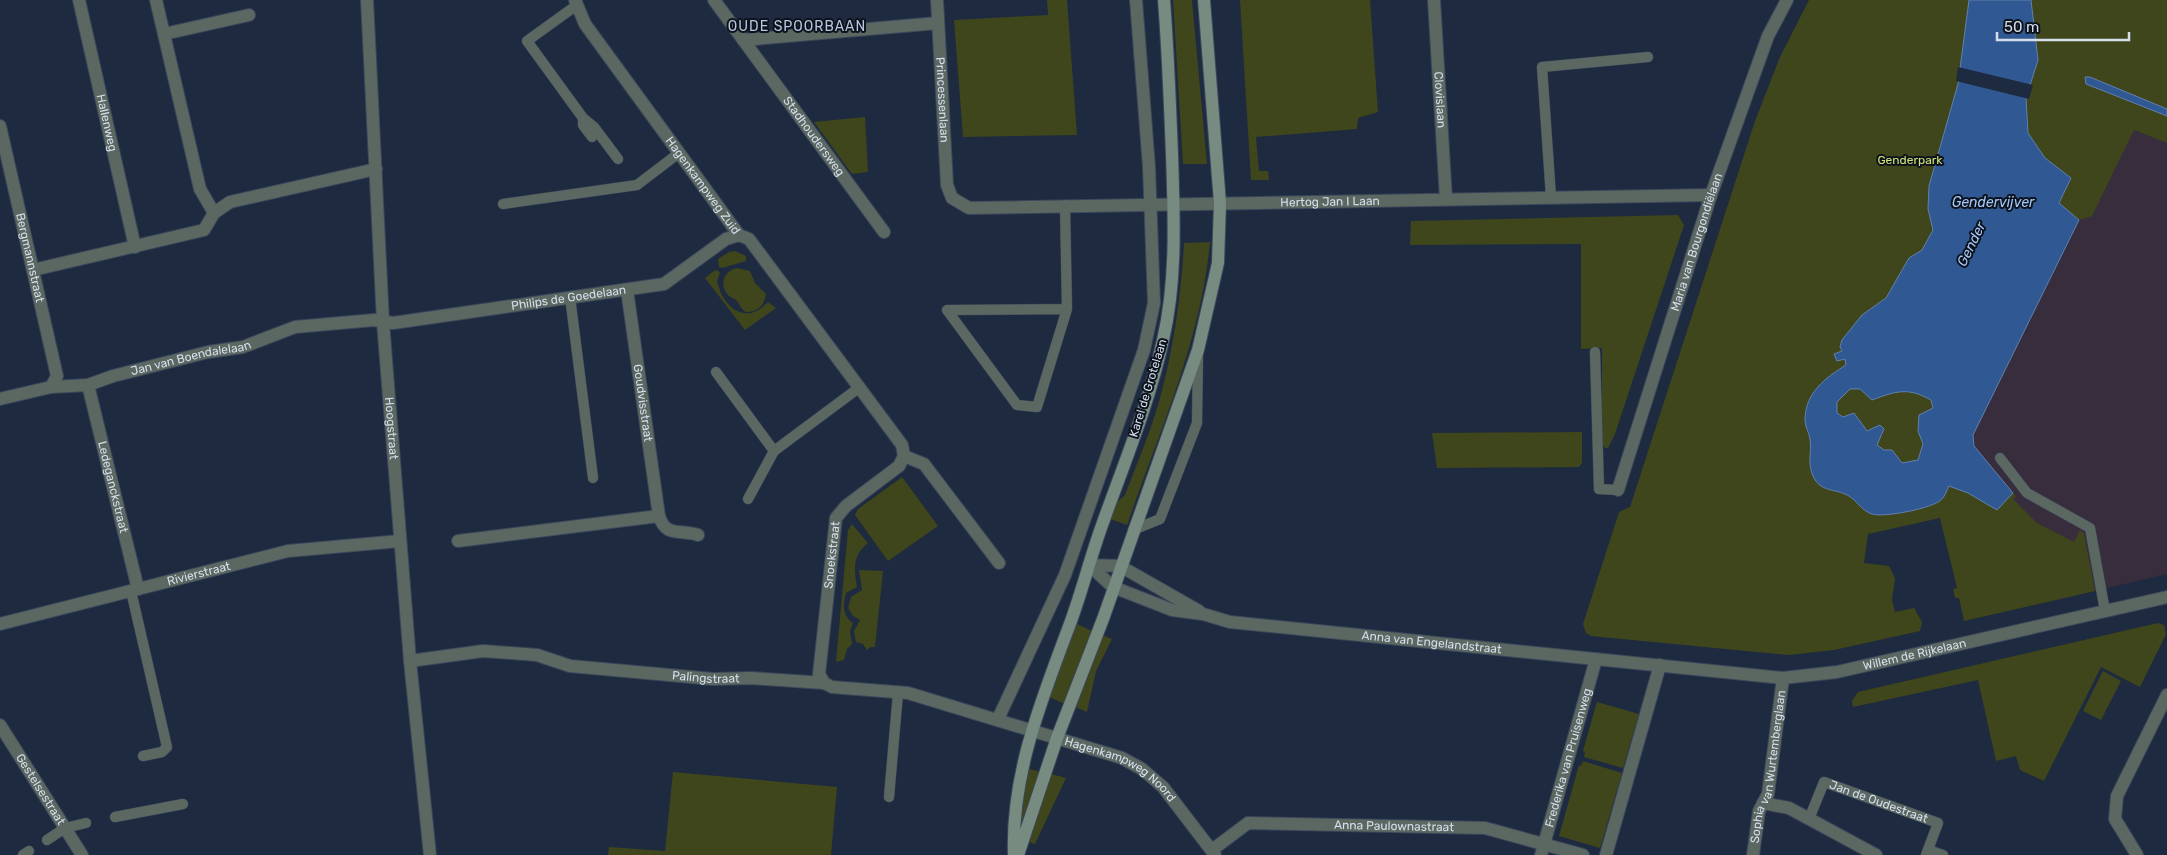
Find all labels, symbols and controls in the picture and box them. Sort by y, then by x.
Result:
scale bar [1997,10,2130,42]
district label: OUDE SPOORBAAN [728,18,866,35]
text: 50 m [2004,18,2039,36]
street label: Princessenlaan [933,57,952,143]
street label: Clovislaan [1431,71,1449,129]
street label: Hallenweg [94,93,120,153]
street label: Stadhoudersweg [780,94,848,179]
street label: Hagenkampweg Zuid [663,134,743,237]
park label: Genderpark [1877,153,1943,167]
street label: Maria van Bourgondiëlaan [1668,171,1725,313]
street label: Hertog Jan I Laan [1280,194,1380,210]
water label: Gendervijver [1952,194,2035,211]
street label: Bergmannstraat [13,211,47,304]
water label: Gender [1953,219,1990,269]
street label: Philips de Goedelaan [510,283,627,313]
street label: Karel de Grotelaan [1126,337,1170,439]
street label: Jan van Boendalelaan [129,338,253,378]
street label: Goudvisstraat [631,363,655,443]
street label: Hoogstraat [382,396,401,460]
street label: Ledeganckstraat [95,440,131,535]
street label: Snoekstraat [821,520,843,589]
street label: Rivierstraat [166,559,232,588]
street label: Anna van Engelandstraat [1361,628,1503,657]
street label: Willem de Rijkelaan [1862,636,1968,673]
street label: Palingstraat [671,668,740,686]
street label: Frederika van Pruisenweg [1542,687,1594,829]
street label: Sophia van Wurtemberglaan [1748,689,1788,844]
street label: Hagenkampweg Noord [1063,734,1179,805]
street label: Gestelsestraat [13,751,68,828]
street label: Jan de Oudestraat [1827,778,1930,826]
street label: Anna Paulownastraat [1334,818,1454,834]

